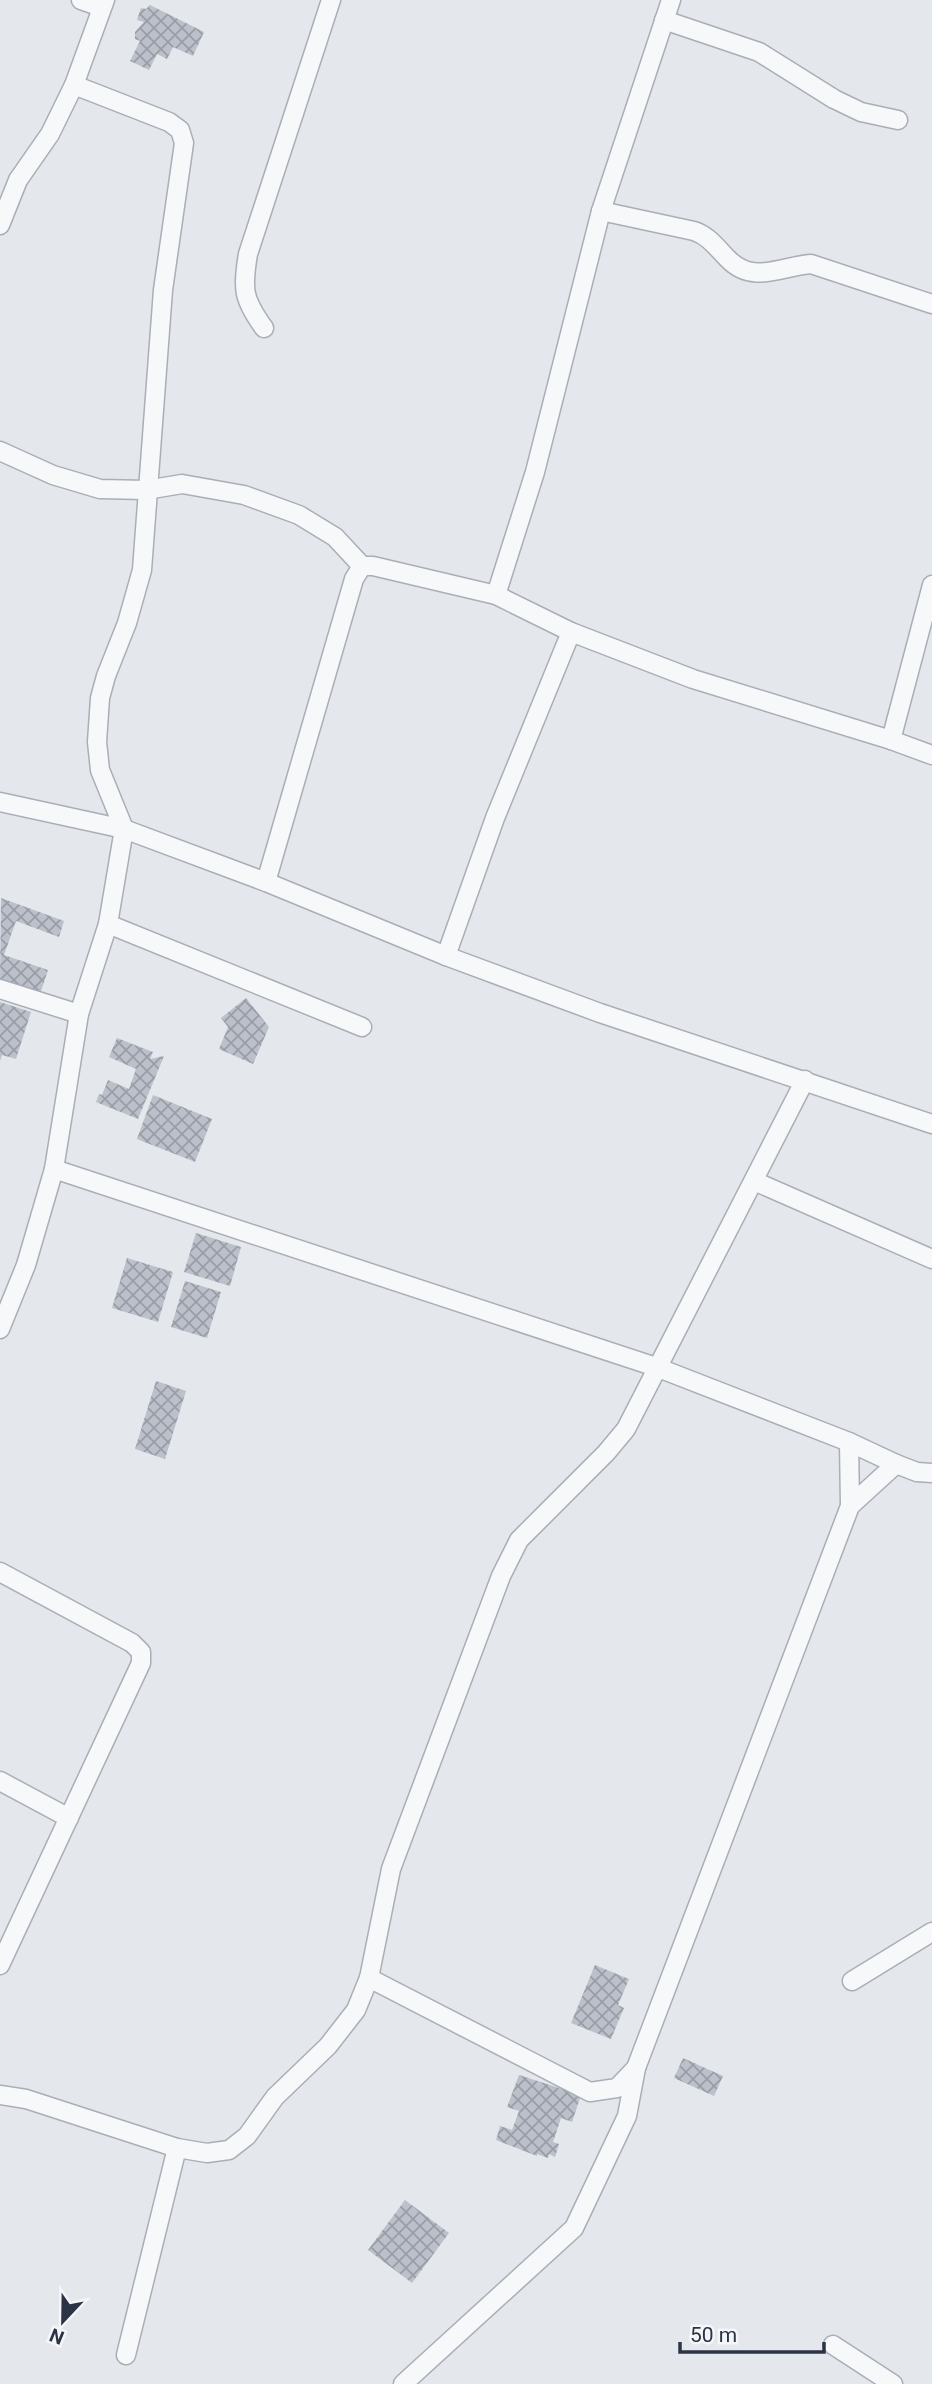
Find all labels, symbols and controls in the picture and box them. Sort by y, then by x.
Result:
north arrow [28,2286,98,2356]
scale bar [680,2310,824,2354]
text: N [46,2323,67,2349]
text: 50 m [690,2323,737,2347]

